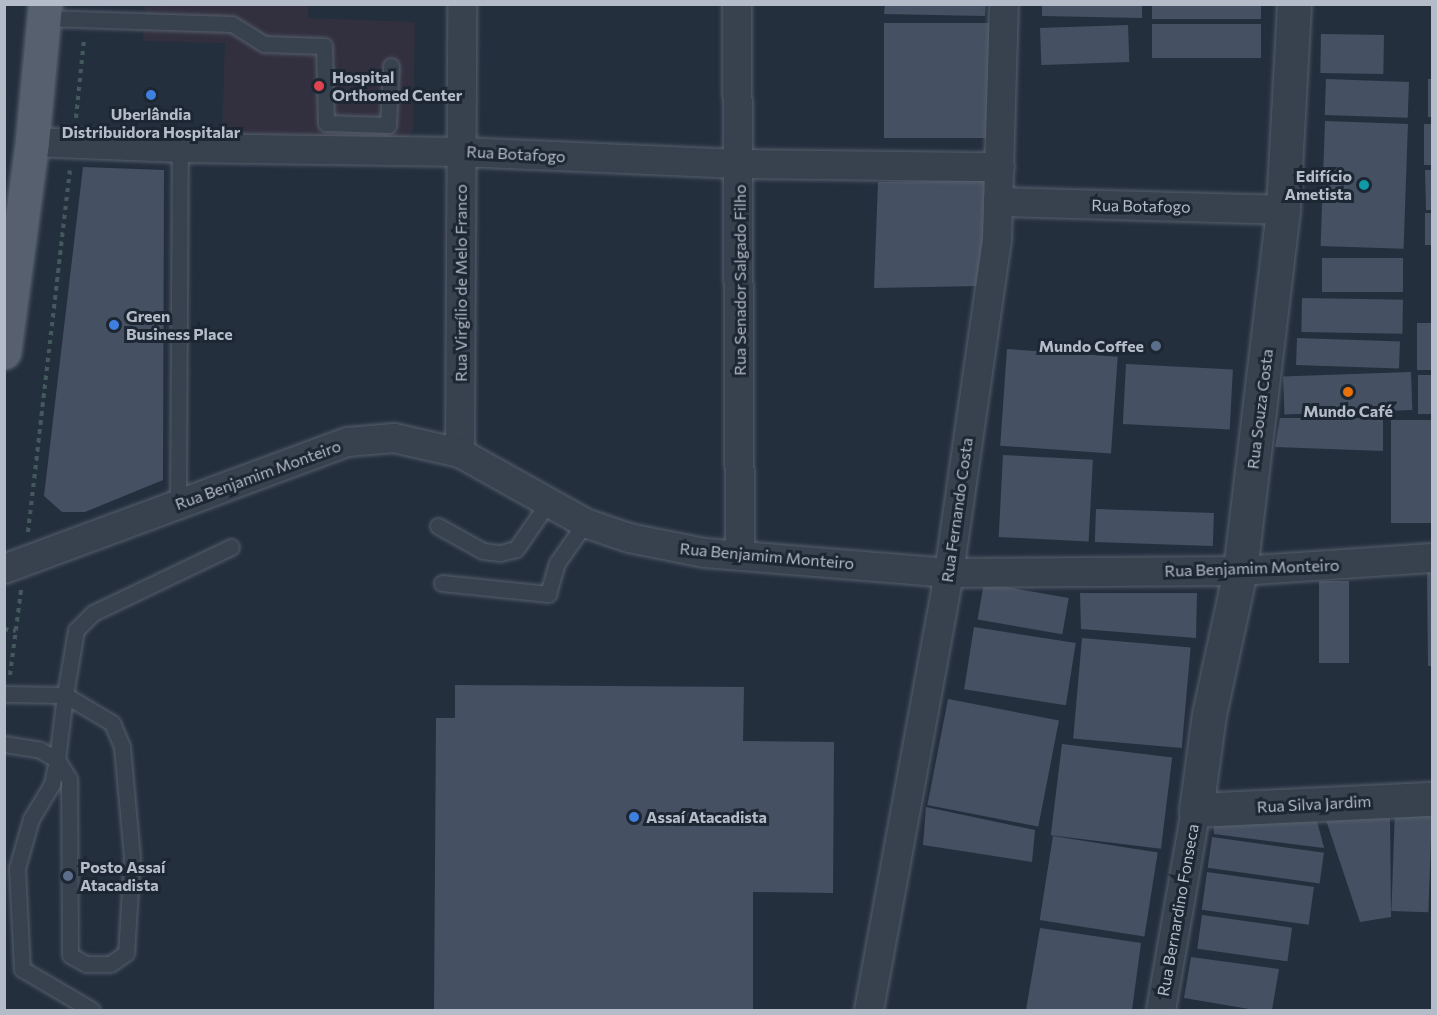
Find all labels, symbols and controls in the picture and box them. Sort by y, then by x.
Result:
place label: Hospital Orthomed Center [332,67,462,105]
marker: Hospital Orthomed Center [310,77,328,95]
marker: Uberlândia Distribuidora Hospitalar [144,88,158,102]
place label: Uberlândia Distribuidora Hospitalar [62,104,240,142]
street label: Rua Botafogo [466,142,566,166]
place label: Edifício Ametista [1284,166,1352,204]
marker: Edifício Ametista [1357,178,1371,192]
street label: Rua Virgílio de Melo Franco [451,184,471,382]
street label: Rua Senador Salgado Filho [730,184,750,376]
street label: Rua Botafogo [1091,196,1191,216]
place label: Green Business Place [126,306,233,344]
marker: Green Business Place [107,318,121,332]
place label: Mundo Coffee [1039,336,1144,356]
marker: Mundo Coffee [1149,339,1163,353]
street label: Rua Souza Costa [1243,348,1277,470]
marker: Mundo Café [1341,385,1355,399]
place label: Mundo Café [1303,401,1393,421]
street label: Rua Benjamim Monteiro [172,436,344,514]
street label: Rua Fernando Costa [937,436,977,584]
street label: Rua Benjamim Monteiro [679,539,855,573]
street label: Rua Benjamim Monteiro [1164,555,1340,581]
street label: Rua Silva Jardim [1256,791,1372,817]
place label: Assaí Atacadista [646,807,767,827]
marker: Assaí Atacadista [627,810,641,824]
street label: Rua Bernardino Fonseca [1153,822,1203,998]
place label: Posto Assaí Atacadista [80,857,165,895]
marker: Posto Assaí Atacadista [61,869,75,883]

